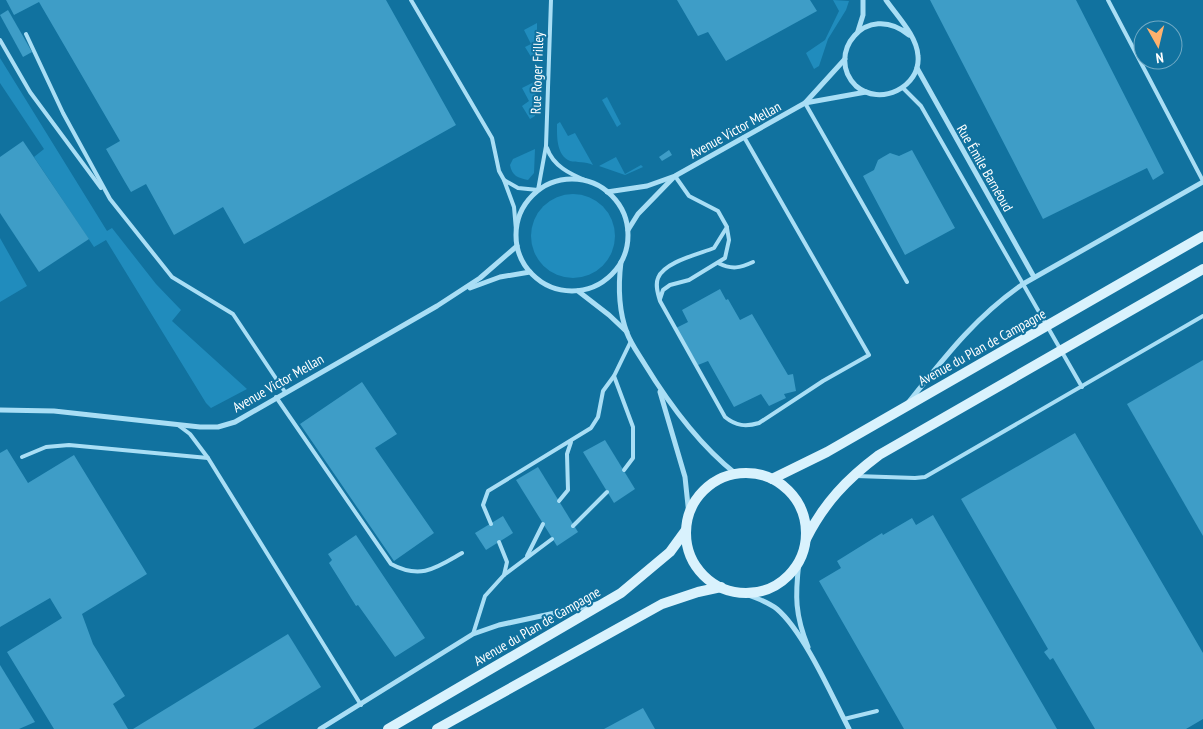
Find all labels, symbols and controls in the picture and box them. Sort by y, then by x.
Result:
north arrow [1133,20,1183,70]
street label: Rue Roger Frilley [527,31,547,114]
text: N [1155,48,1165,67]
street label: Avenue Victor Mellan [686,97,784,163]
street label: Rue Émile Barnéoud [953,121,1017,215]
street label: Avenue du Plan de Campagne [915,304,1049,390]
street label: Avenue Victor Mellan [229,350,327,416]
street label: Avenue du Plan de Campagne [470,582,604,670]

